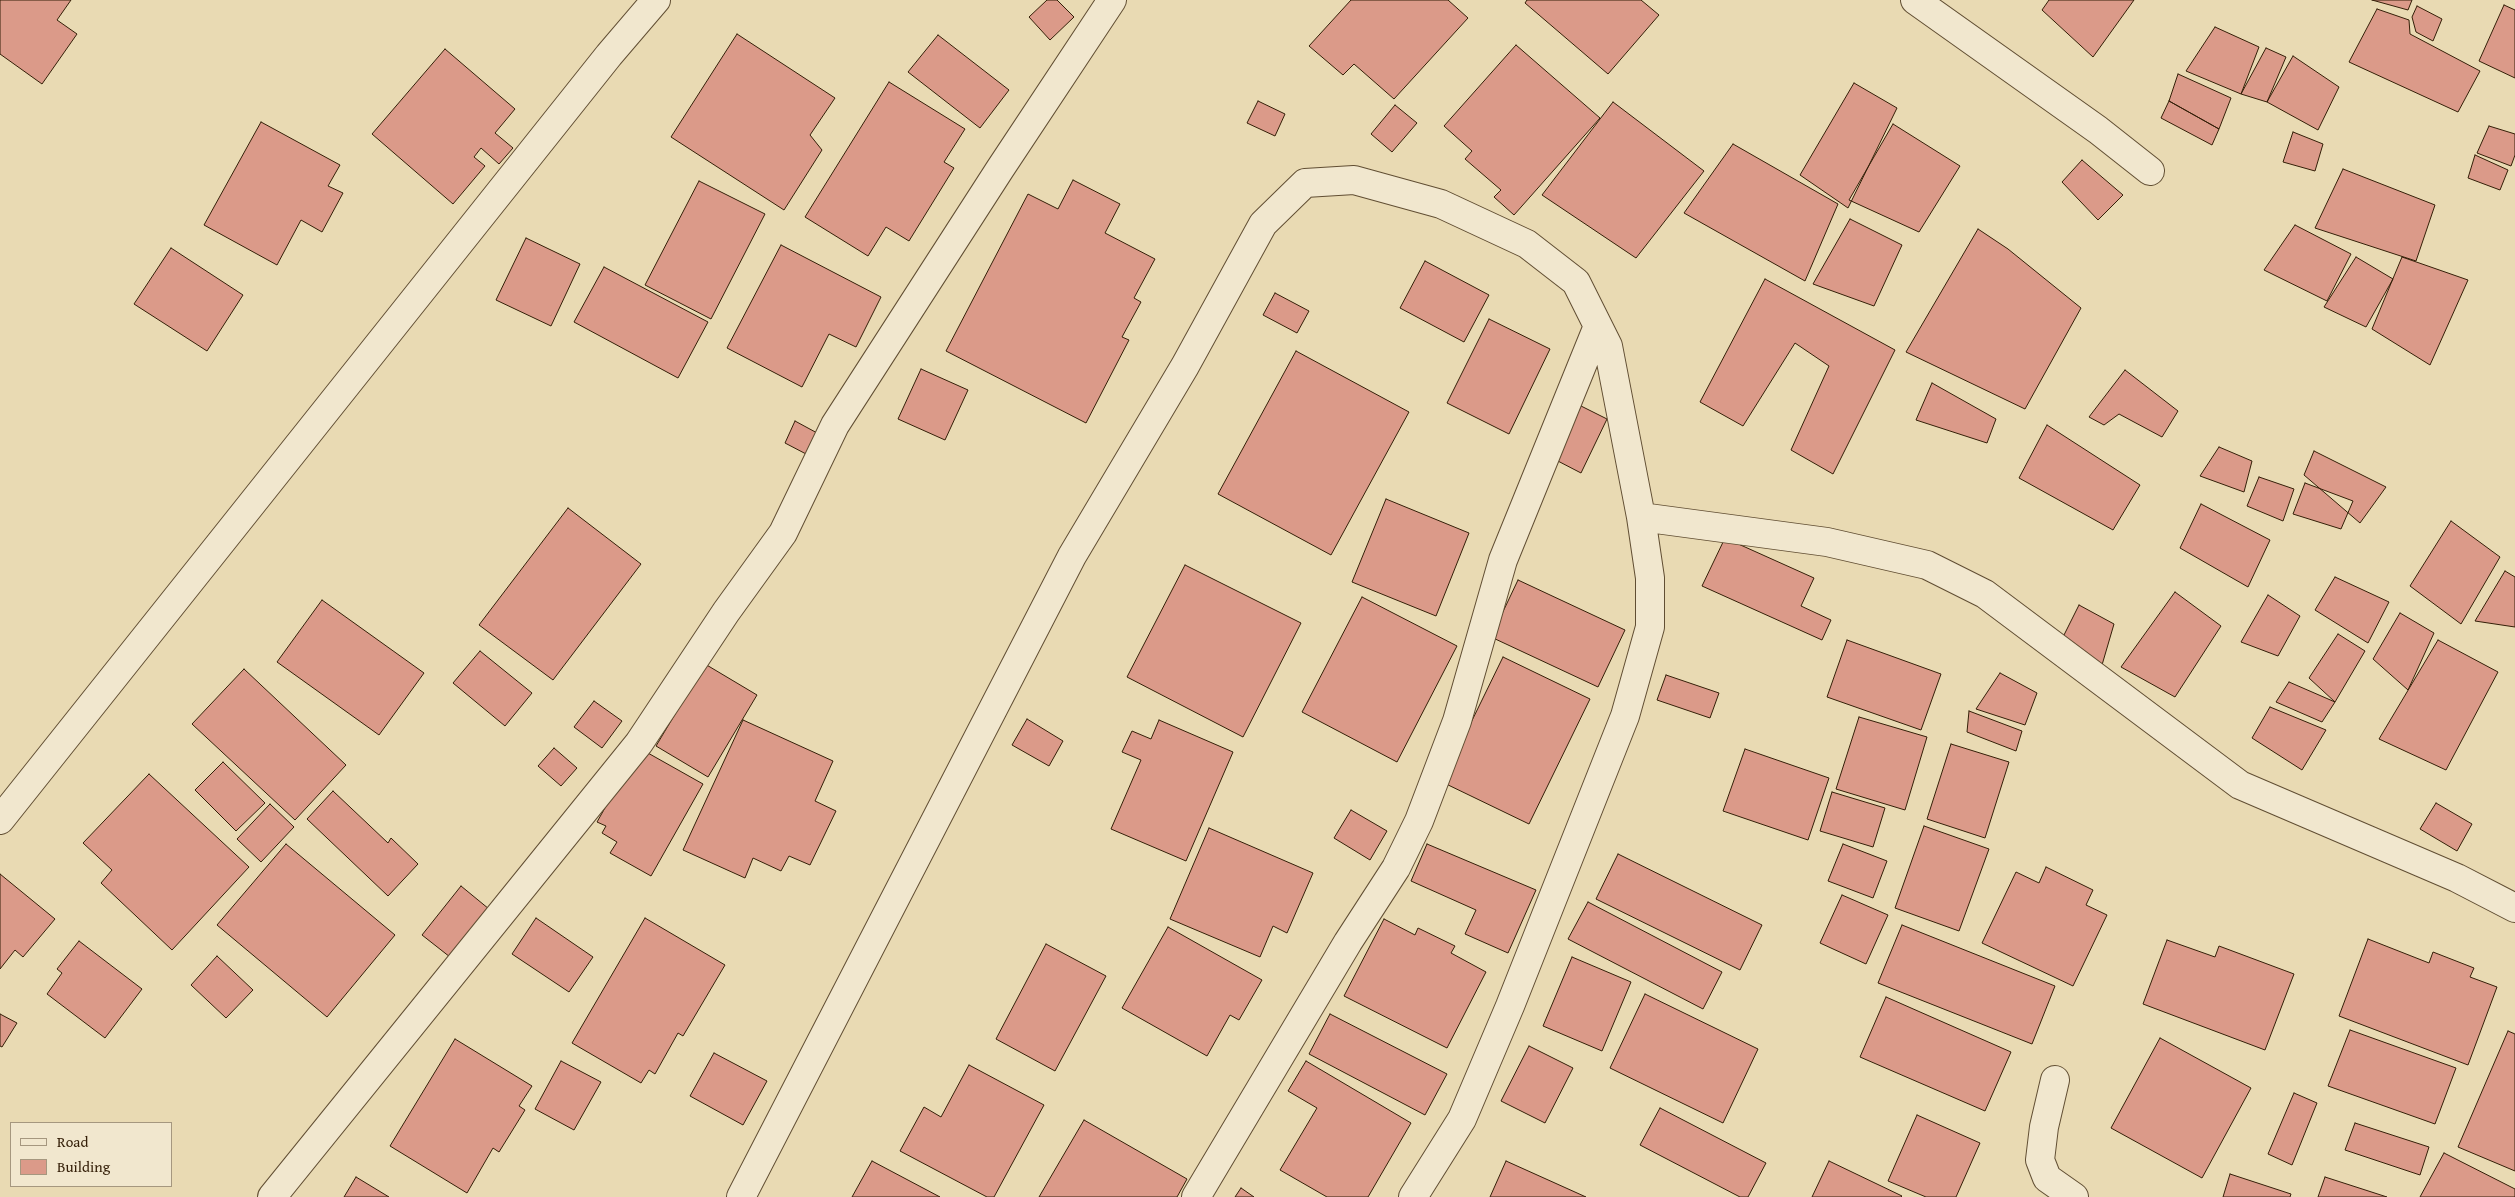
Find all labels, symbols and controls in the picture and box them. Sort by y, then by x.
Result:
legend [10,1122,172,1187]
text: Road [57,1131,88,1152]
text: Building [57,1156,110,1177]

